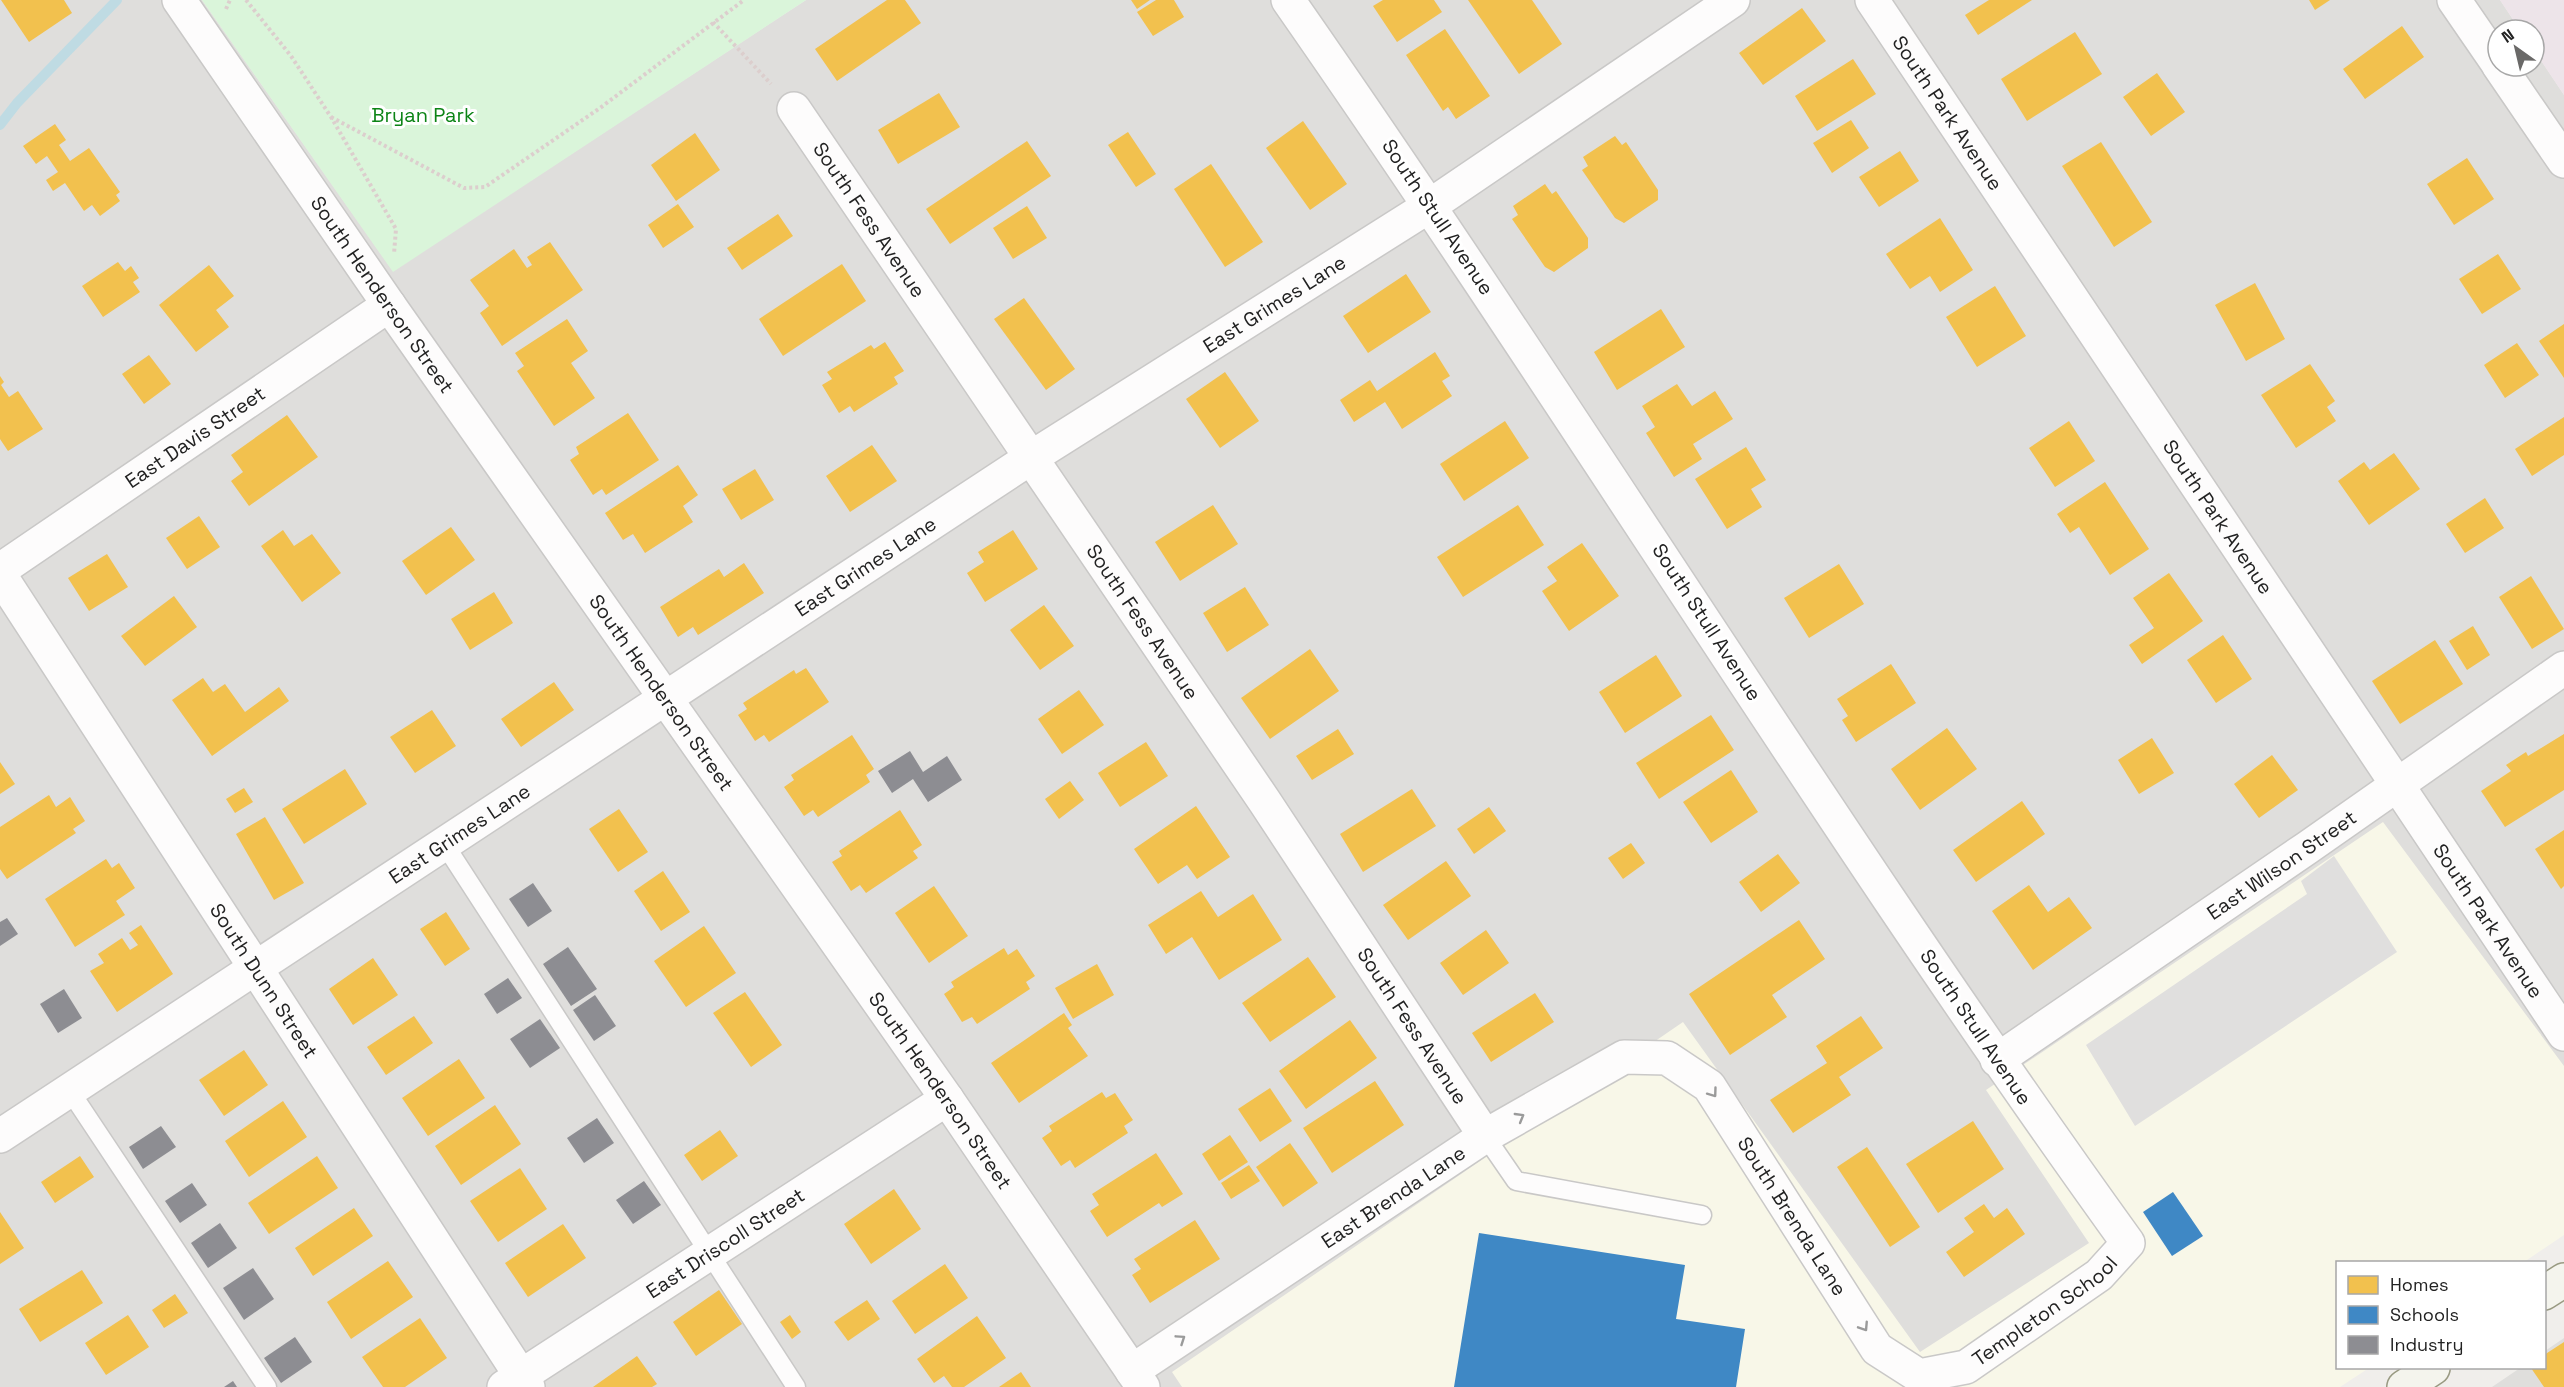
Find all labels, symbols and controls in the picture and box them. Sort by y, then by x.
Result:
north arrow [2486,18,2546,78]
text: N [2498,24,2518,48]
street label: South Park Avenue [1887,31,2009,195]
park label: Bryan Park [371,102,475,128]
street label: South Stull Avenue [1376,134,1500,300]
street label: South Fess Avenue [807,137,931,303]
street label: South Henderson Street [305,191,460,398]
street label: East Grimes Lane [1198,249,1351,359]
street label: East Davis Street [120,380,270,494]
street label: South Park Avenue [2157,435,2279,599]
street label: East Grimes Lane [790,511,941,623]
street label: South Stull Avenue [1646,538,1768,706]
street label: South Fess Avenue [1080,539,1205,705]
street label: South Henderson Street [583,589,739,796]
street label: East Grimes Lane [384,778,535,890]
street label: East Wilson Street [2202,804,2362,926]
street label: South Park Avenue [2427,839,2549,1003]
street label: South Dunn Street [204,898,324,1063]
street label: South Fess Avenue [1351,942,1474,1109]
street label: South Stull Avenue [1914,944,2038,1110]
street label: South Henderson Street [863,987,1018,1194]
one-way arrow [1706,1086,1717,1097]
one-way arrow [1513,1112,1524,1124]
street label: South Brenda Lane [1732,1132,1853,1301]
street label: East Brenda Lane [1316,1140,1470,1254]
street label: East Driscoll Street [641,1182,810,1304]
street label: Templeton School [1967,1250,2123,1372]
legend [2336,1261,2546,1369]
text: Homes [2390,1273,2449,1296]
text: Schools [2390,1303,2459,1326]
one-way arrow [1856,1321,1867,1332]
text: Industry [2390,1333,2463,1356]
one-way arrow [1174,1335,1185,1346]

